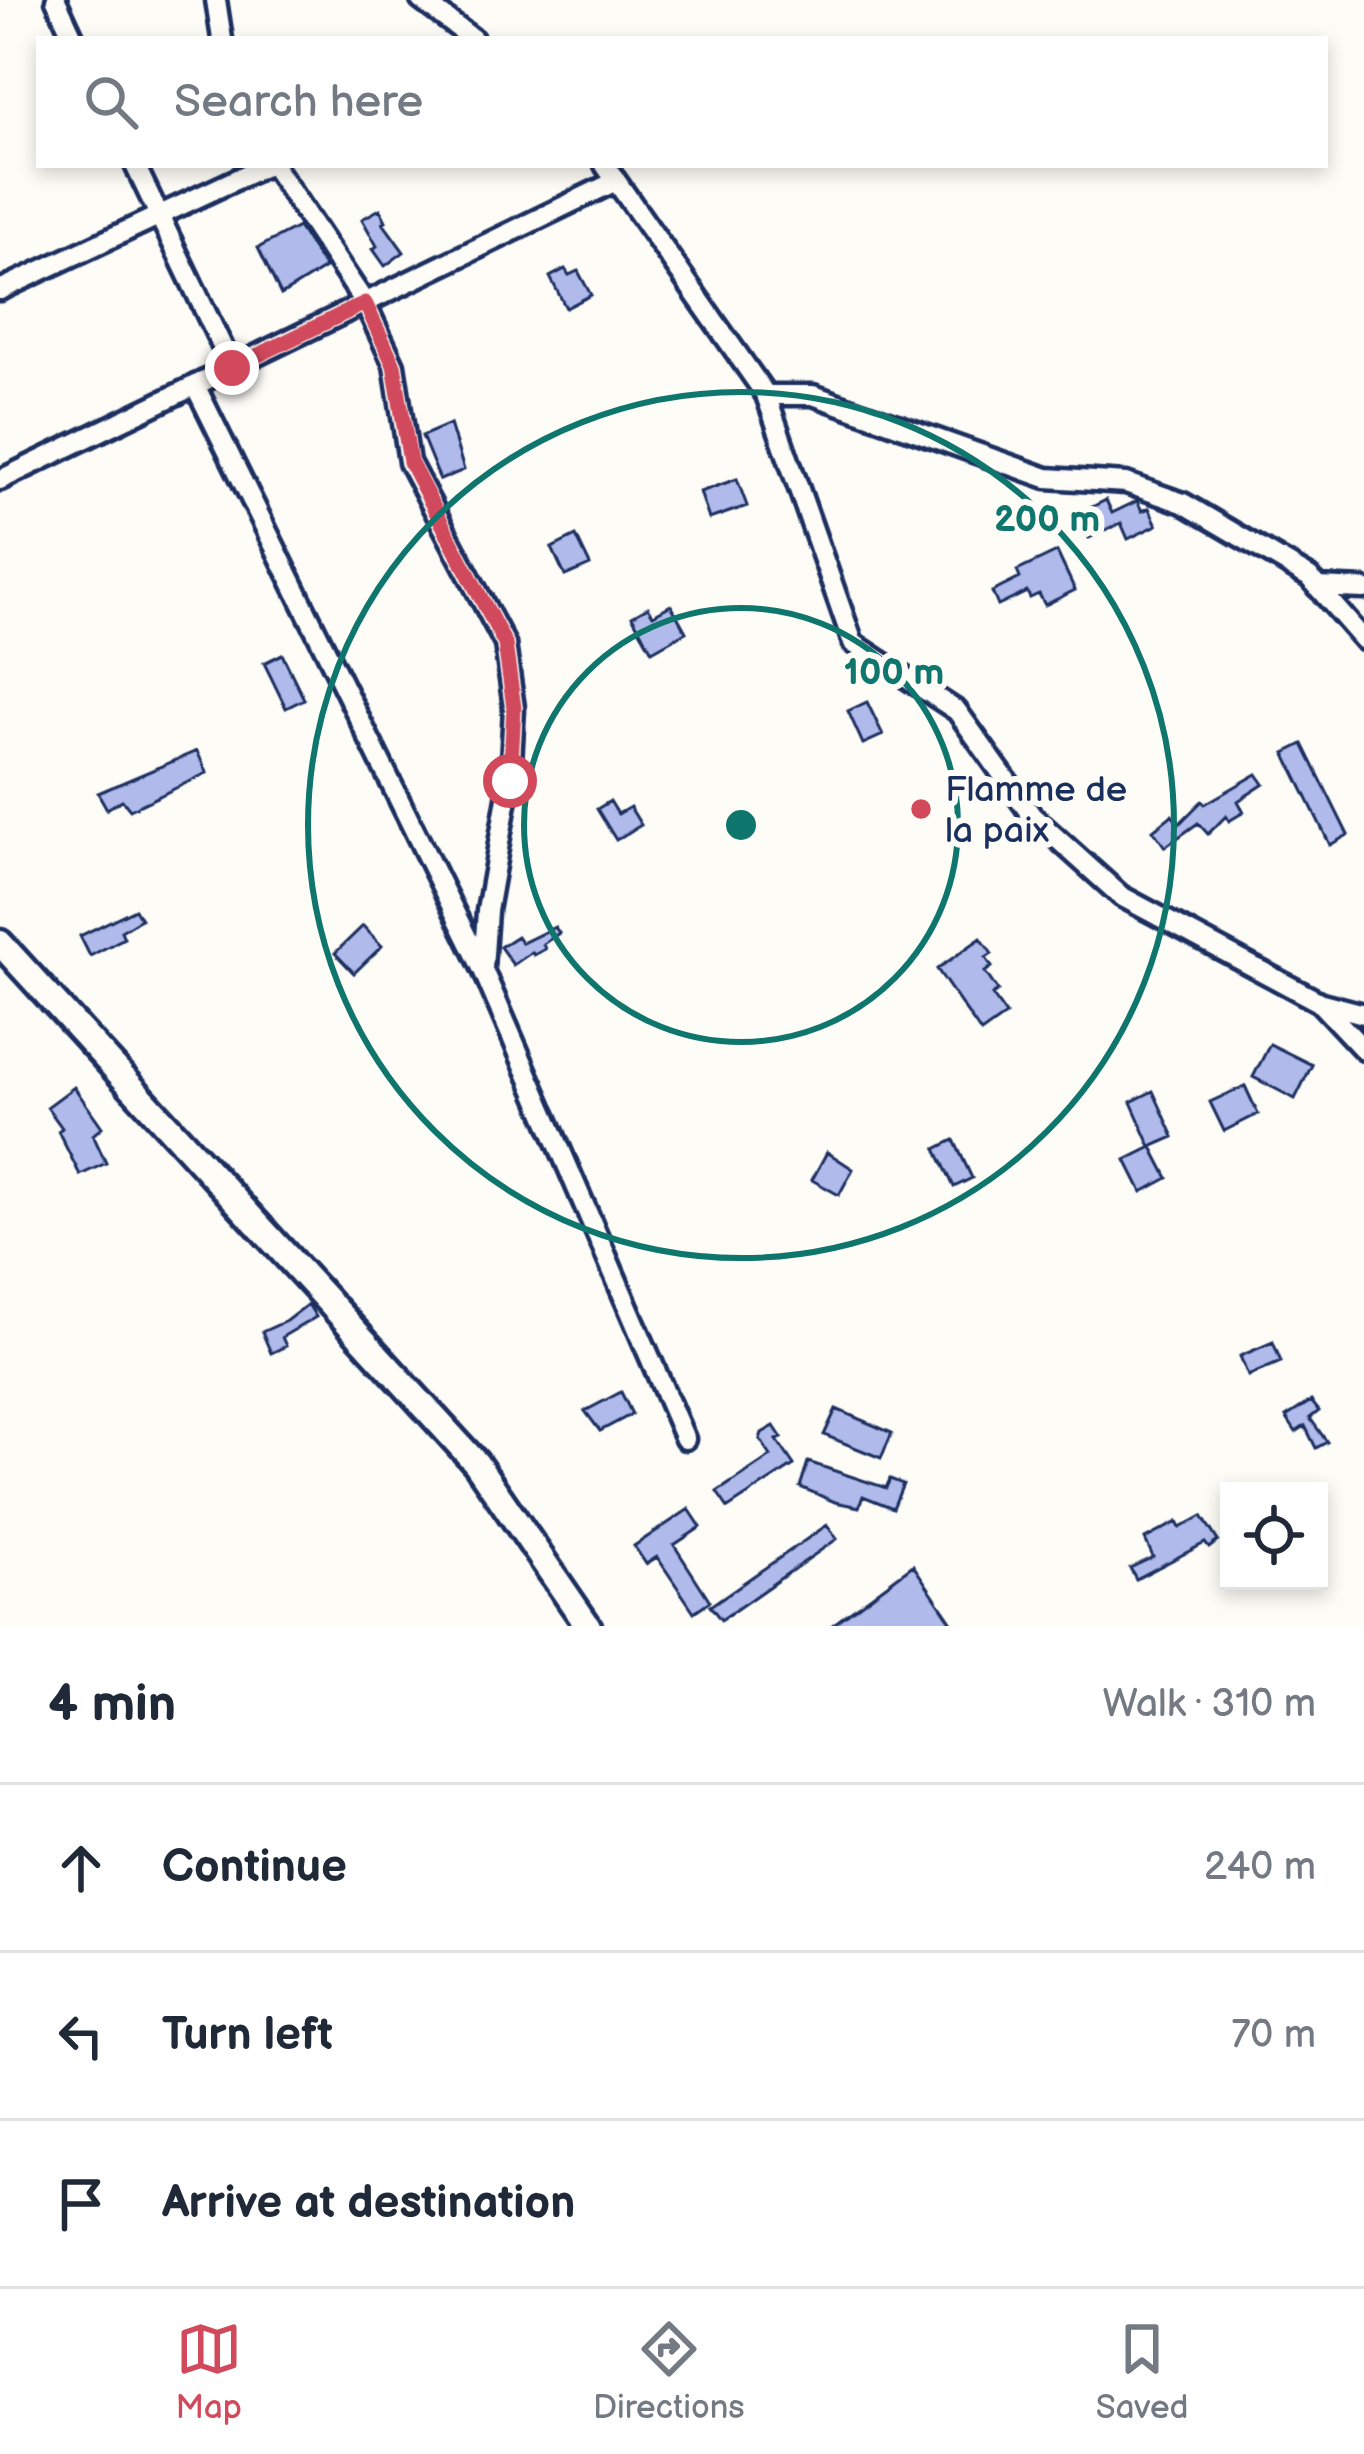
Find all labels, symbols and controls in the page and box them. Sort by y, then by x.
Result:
search box [36,36,1328,168]
icon: search [78,69,144,135]
text: Search here [174,75,423,130]
route end [205,341,259,395]
text: 200 m [994,499,1100,542]
text: 100 m [844,652,944,695]
route start [483,754,537,808]
place label: Flamme de la paix [945,769,1127,853]
marker: Flamme de la paix [908,796,934,822]
centre of rings [720,804,762,846]
map controls [1220,1482,1328,1590]
button: locate [1220,1482,1328,1590]
text: 4 min [48,1674,176,1735]
text: Walk · 310 m [1103,1681,1316,1728]
icon: ahead [48,1835,114,1901]
text: Continue [162,1840,347,1895]
text: 240 m [1204,1844,1316,1891]
icon: left [48,2003,114,2069]
text: Turn left [162,2008,333,2063]
text: 70 m [1231,2012,1316,2059]
icon: arrive [48,2171,114,2237]
text: Arrive at destination [162,2176,575,2231]
tab: Map [176,2316,242,2428]
tab: Directions [593,2316,745,2428]
tab: Saved [1096,2316,1188,2428]

